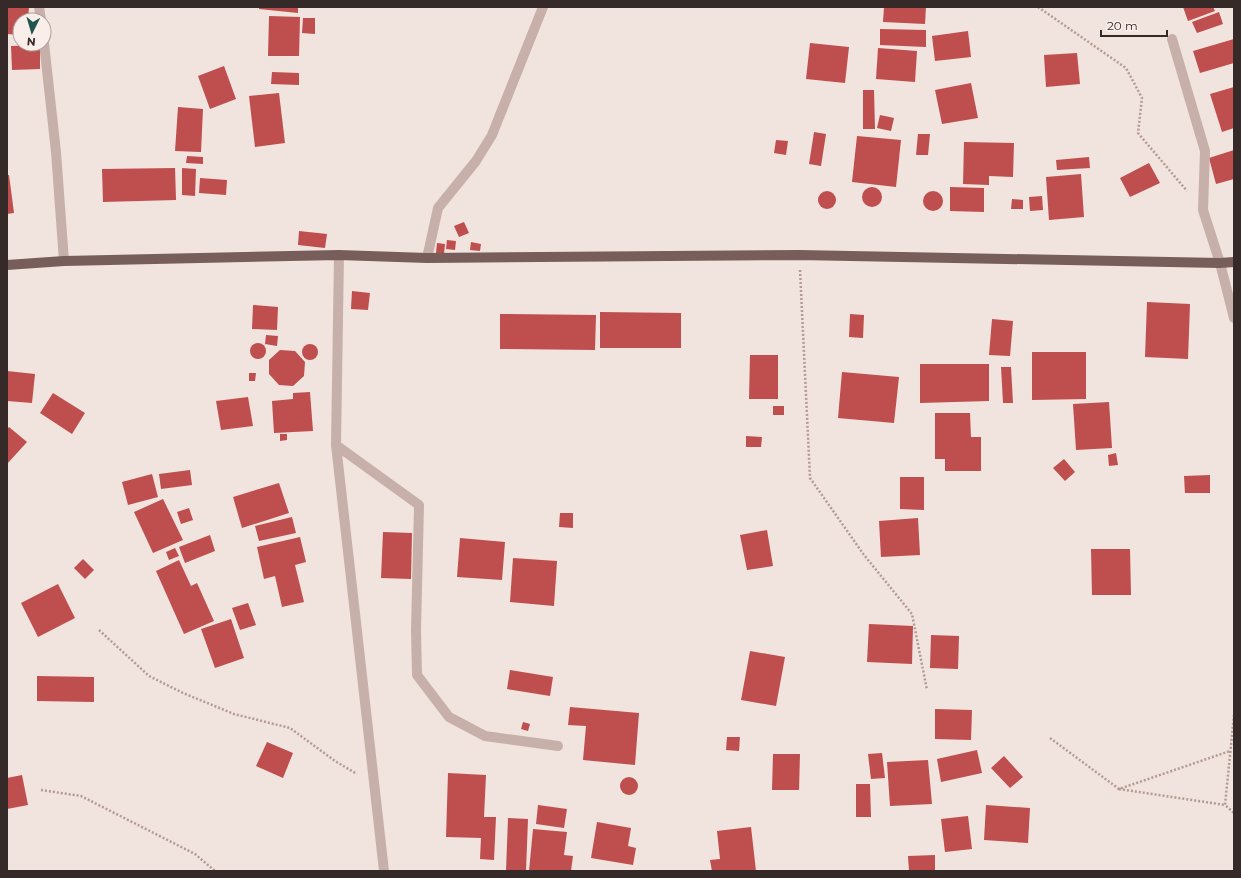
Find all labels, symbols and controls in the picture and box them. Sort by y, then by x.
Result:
north arrow [12,12,52,52]
scale bar [1101,12,1167,38]
text: 20 m [1107,18,1138,33]
text: N [26,35,36,49]

